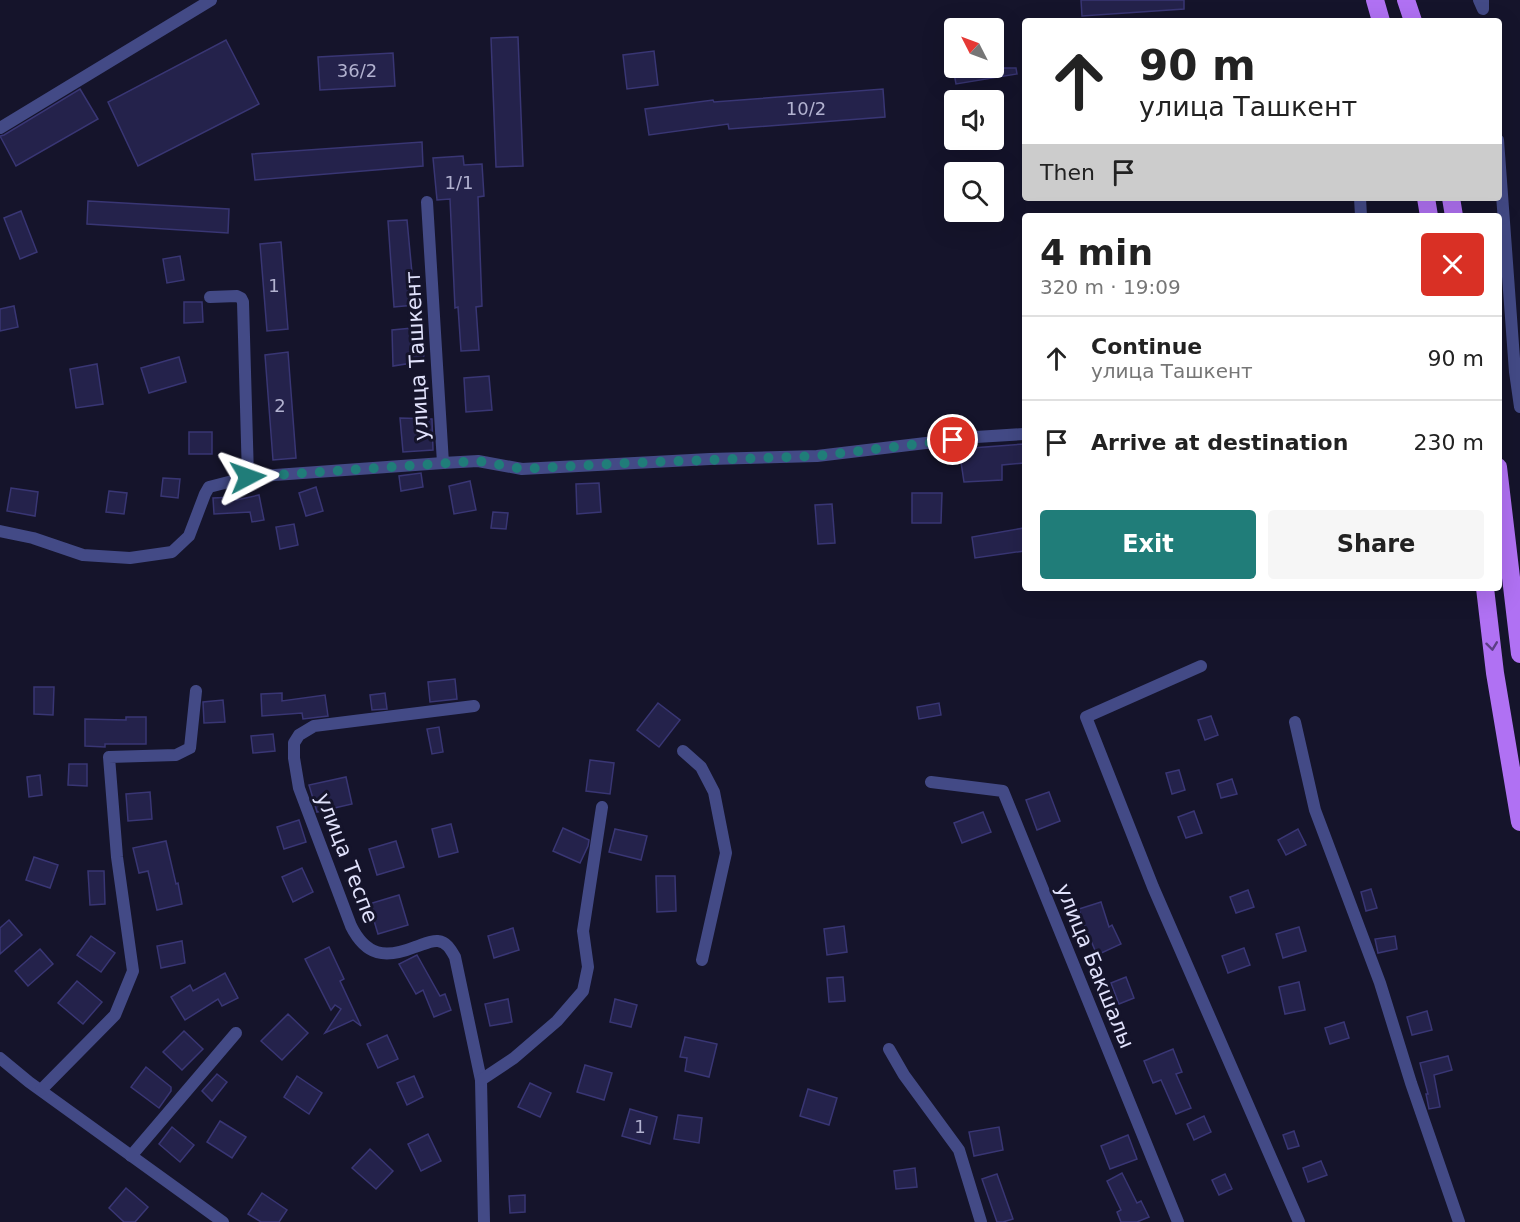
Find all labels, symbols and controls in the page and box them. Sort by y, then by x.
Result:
north arrow [944,18,1004,78]
map controls [944,18,1004,222]
text: 90 m [1139,41,1256,90]
icon: ahead [1040,42,1118,120]
house number: 36/2 [337,60,377,81]
button: sound [944,90,1004,150]
text: улица Ташкент [1139,91,1357,122]
house number: 10/2 [786,98,826,119]
icon: arrive [1107,156,1140,189]
text: Then [1040,160,1095,185]
button: search [944,162,1004,222]
house number: 1/1 [445,172,473,193]
text: 4 min [1040,232,1153,273]
button: close [1421,233,1484,296]
street label: улица Ташкент [401,271,433,441]
house number: 1 [268,275,280,296]
text: 320 m · 19:09 [1040,275,1181,299]
text: Continue [1091,334,1202,359]
icon: ahead [1040,342,1073,375]
text: 90 m [1428,346,1484,371]
text: улица Ташкент [1091,359,1253,383]
house number: 2 [274,395,286,416]
pin [927,414,978,465]
icon: arrive [936,423,969,456]
icon: arrive [1040,426,1073,459]
text: Arrive at destination [1091,430,1348,455]
text: 230 m [1414,430,1484,455]
position arrow [216,445,280,509]
button: Exit [1040,510,1256,579]
button: Share [1268,510,1484,579]
one-way arrow [1485,642,1497,651]
street label: улица Теспе [311,790,383,926]
street label: улица Бакшалы [1051,880,1139,1052]
house number: 1 [634,1116,646,1137]

